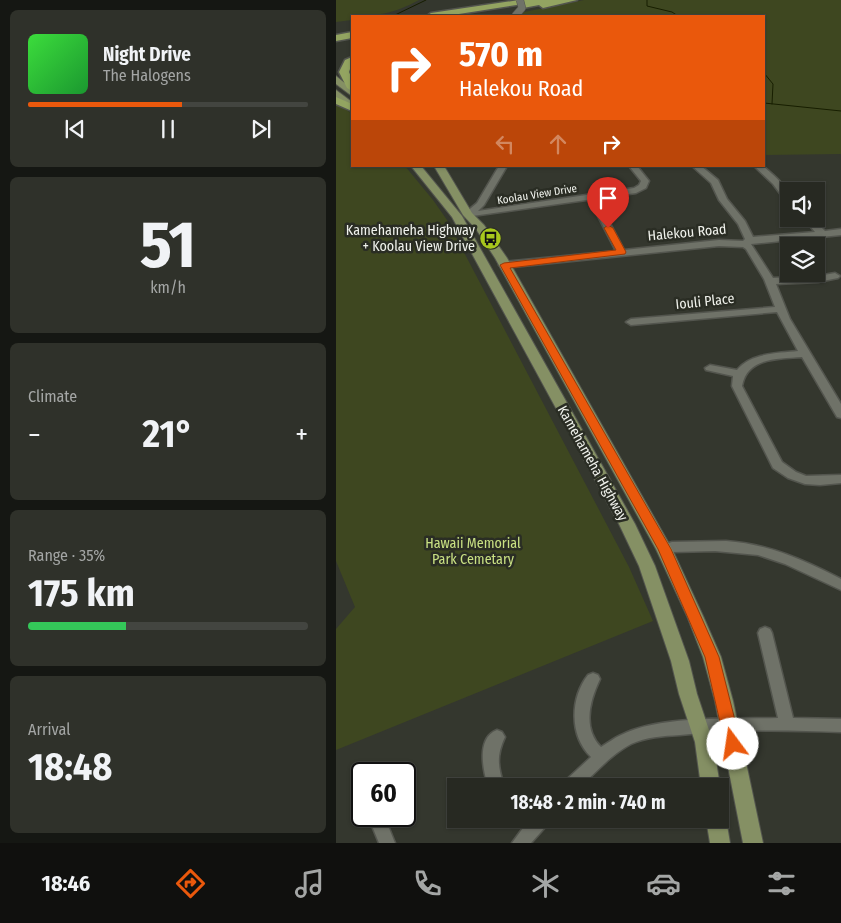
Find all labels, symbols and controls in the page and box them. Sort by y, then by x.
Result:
text: 570 m [459,33,543,75]
icon: right [376,35,441,100]
text: Night Drive [103,43,191,66]
text: The Halogens [103,66,191,85]
text: Halekou Road [459,75,583,102]
icon: previous [61,115,89,143]
icon: pause [154,115,182,143]
icon: next [247,115,275,143]
icon: left [491,130,519,158]
icon: ahead [544,130,572,158]
icon: right [597,130,625,158]
pin [587,177,629,228]
street label: Koolau View Drive [496,182,578,207]
map controls [780,182,825,282]
button: sound [780,182,825,227]
icon: arrive [594,184,622,212]
text: 51 [140,206,196,284]
street label: Halekou Road [647,221,727,244]
place label: Kamehameha Highway + Koolau View Drive [346,222,476,255]
bus stop icon: Kamehameha Highway + Koolau View Drive [479,226,503,250]
button: layers [780,237,825,282]
text: km/h [150,278,186,297]
street label: Iouli Place [675,290,735,313]
text: Climate [28,387,77,406]
street label: Kamehameha Highway [554,403,632,524]
text: 21° [143,411,193,457]
text: − [28,418,41,451]
text: + [295,418,308,451]
park label: Hawaii Memorial Park Cemetary [425,535,521,568]
text: Range · 35% [28,546,105,565]
text: 175 km [28,570,135,616]
position arrow [706,717,758,769]
text: Arrival [28,720,70,739]
text: 18:48 [28,744,112,790]
speed limit sign: 60 [351,762,416,827]
text: 18:48 · 2 min · 740 m [511,791,665,814]
icon: directions [173,866,208,901]
icon: music [292,866,327,901]
icon: phone [410,866,445,901]
icon: climate [528,866,563,901]
icon: car [646,866,681,901]
icon: filters [764,866,799,901]
text: 18:46 [42,870,90,897]

